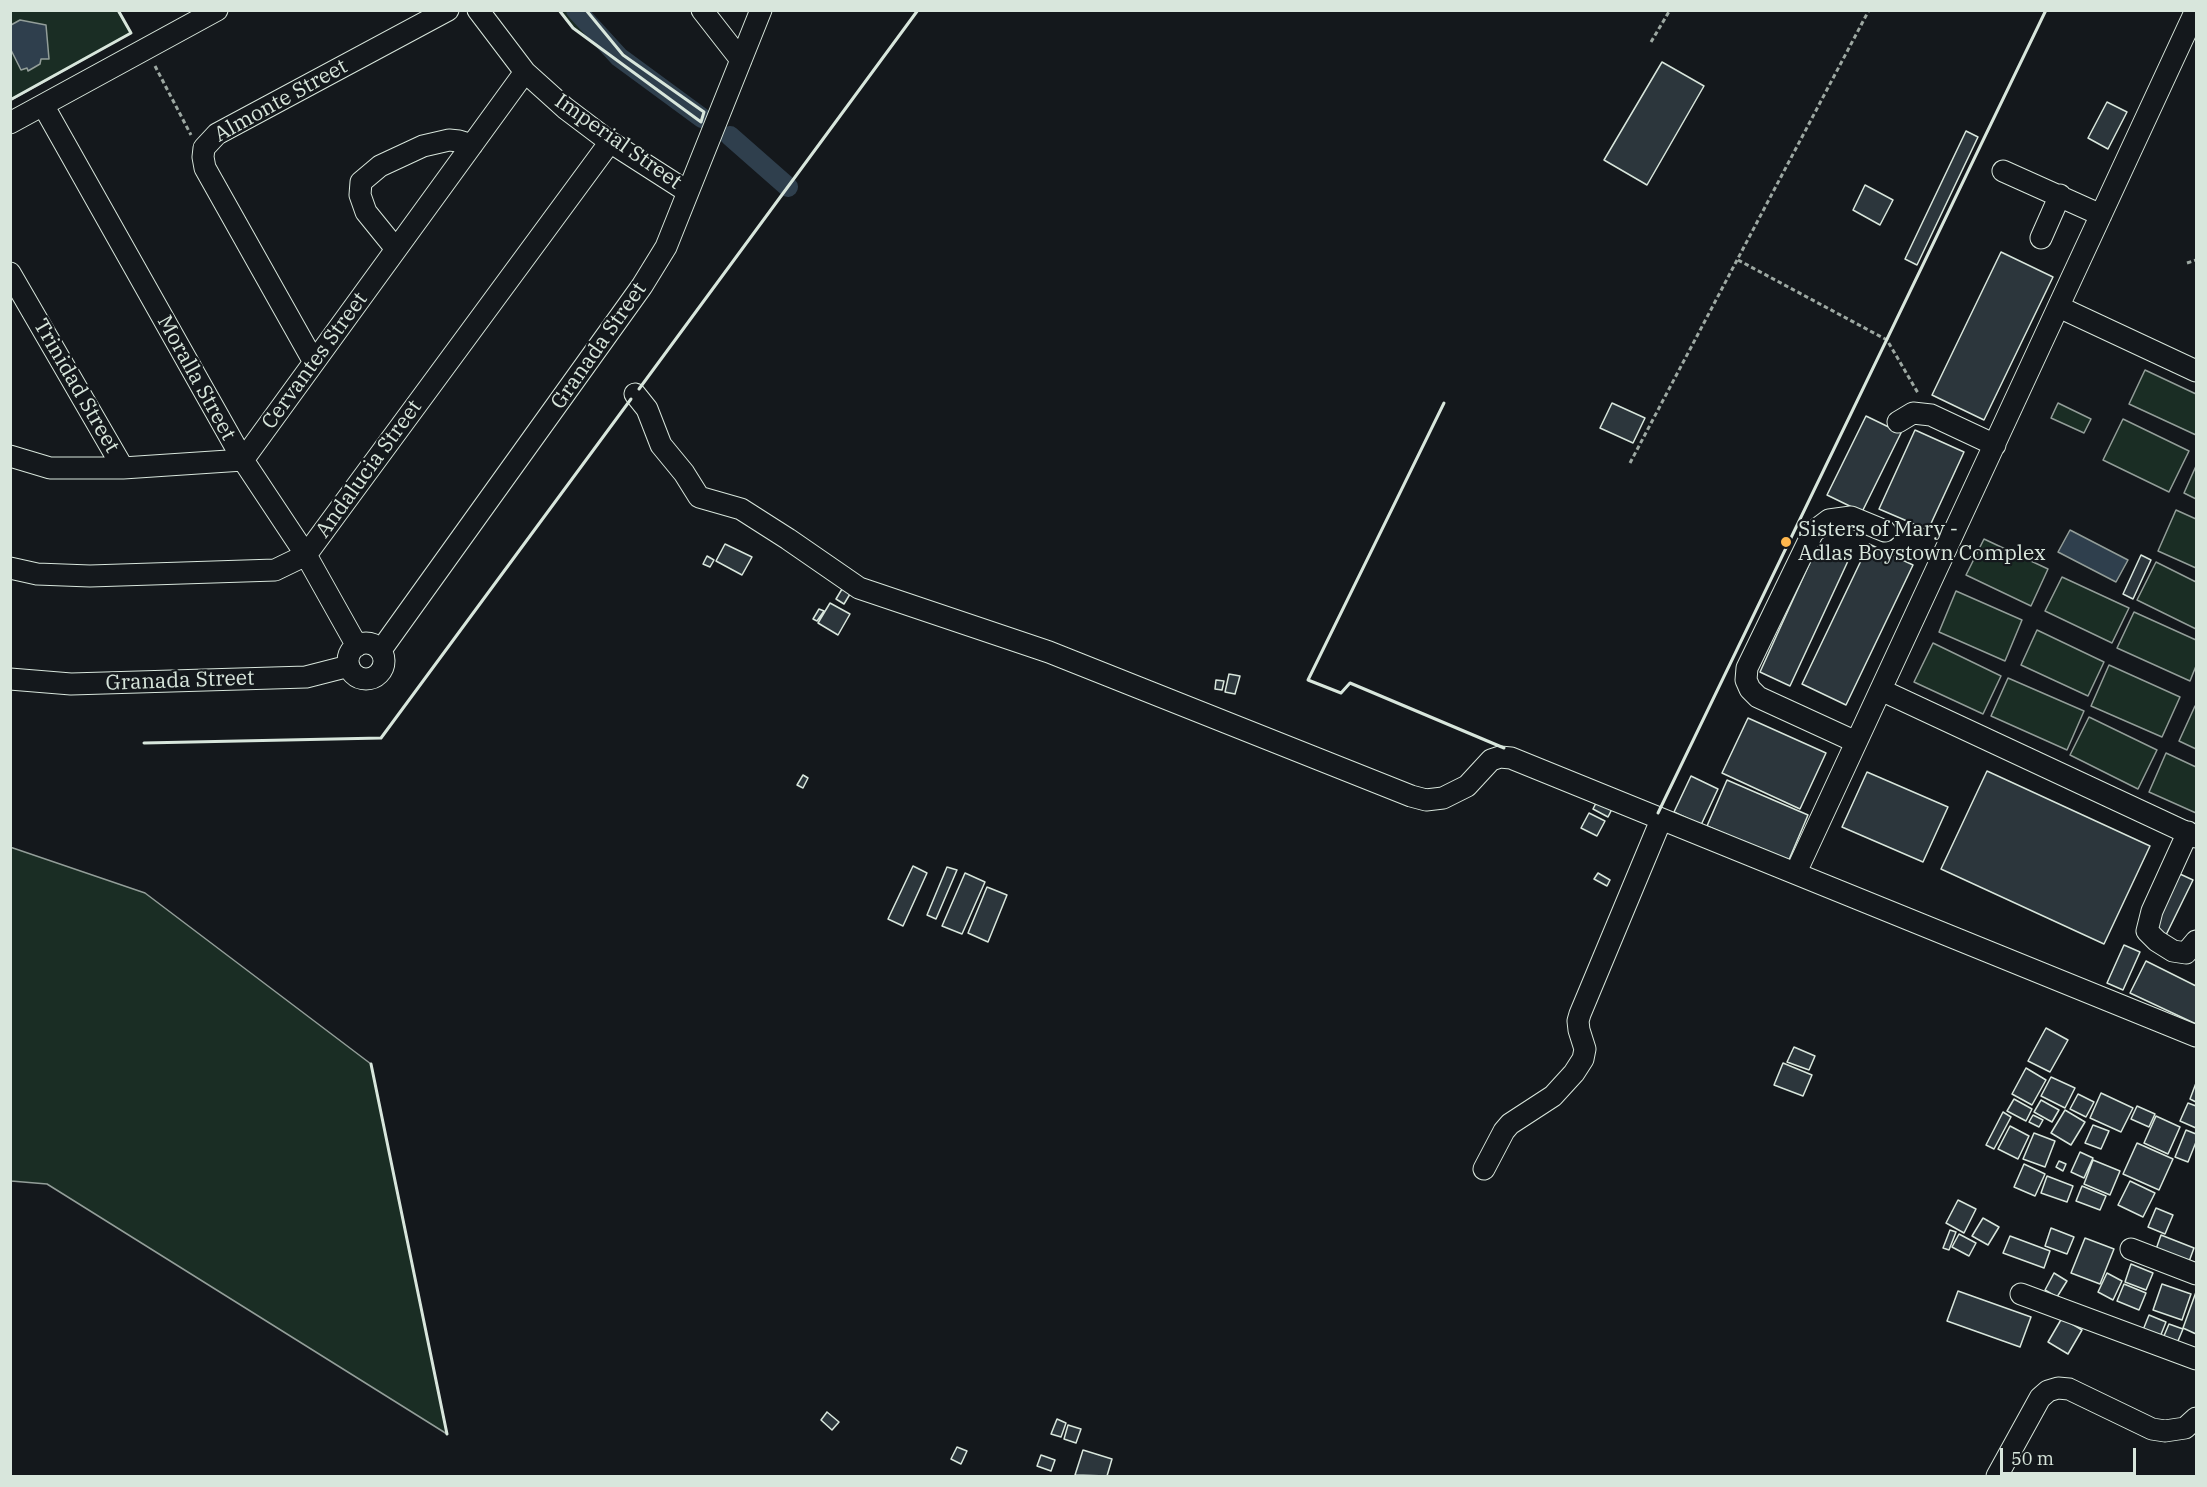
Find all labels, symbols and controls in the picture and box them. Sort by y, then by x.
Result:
street label: Almonte Street [210,54,352,148]
street label: Imperial Street [550,89,686,195]
street label: Granada Street [546,278,652,414]
street label: Cervantes Street [257,288,373,434]
street label: Moralla Street [151,311,241,445]
street label: Trinidad Street [28,315,124,457]
street label: Andalucia Street [311,395,427,543]
place label: Sisters of Mary - Adlas Boystown Complex [1798,517,2046,567]
marker: Sisters of Mary - Adlas Boystown Complex [1779,535,1793,549]
street label: Granada Street [105,666,255,696]
scale bar [2003,1436,2140,1474]
text: 50 m [2011,1447,2054,1470]

